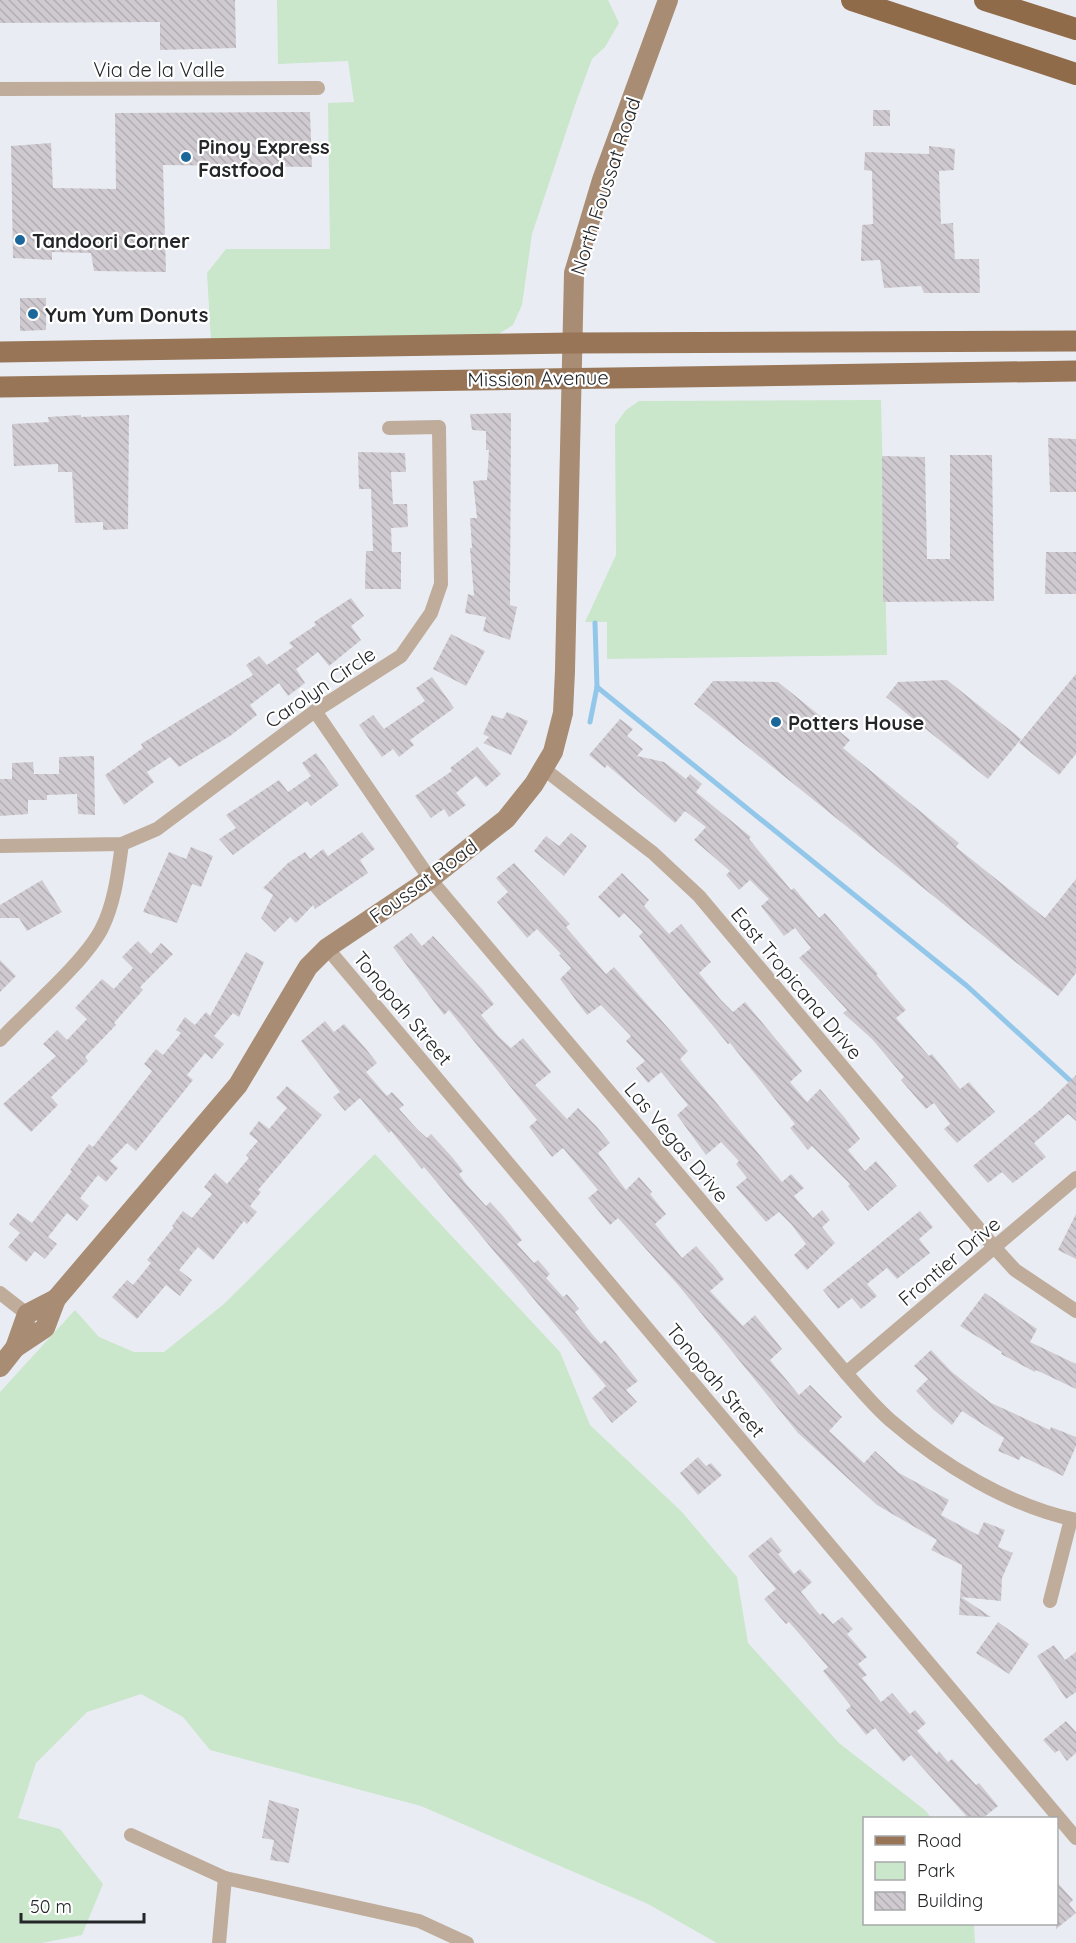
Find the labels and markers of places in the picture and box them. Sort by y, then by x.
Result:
place label: Pinoy Express Fastfood [198,134,330,182]
marker: Pinoy Express Fastfood [179,150,193,164]
place label: Tandoori Corner [32,228,190,253]
marker: Tandoori Corner [13,233,27,247]
place label: Yum Yum Donuts [45,302,208,327]
marker: Yum Yum Donuts [26,307,40,321]
place label: Potters House [788,710,924,735]
marker: Potters House [769,715,783,729]

